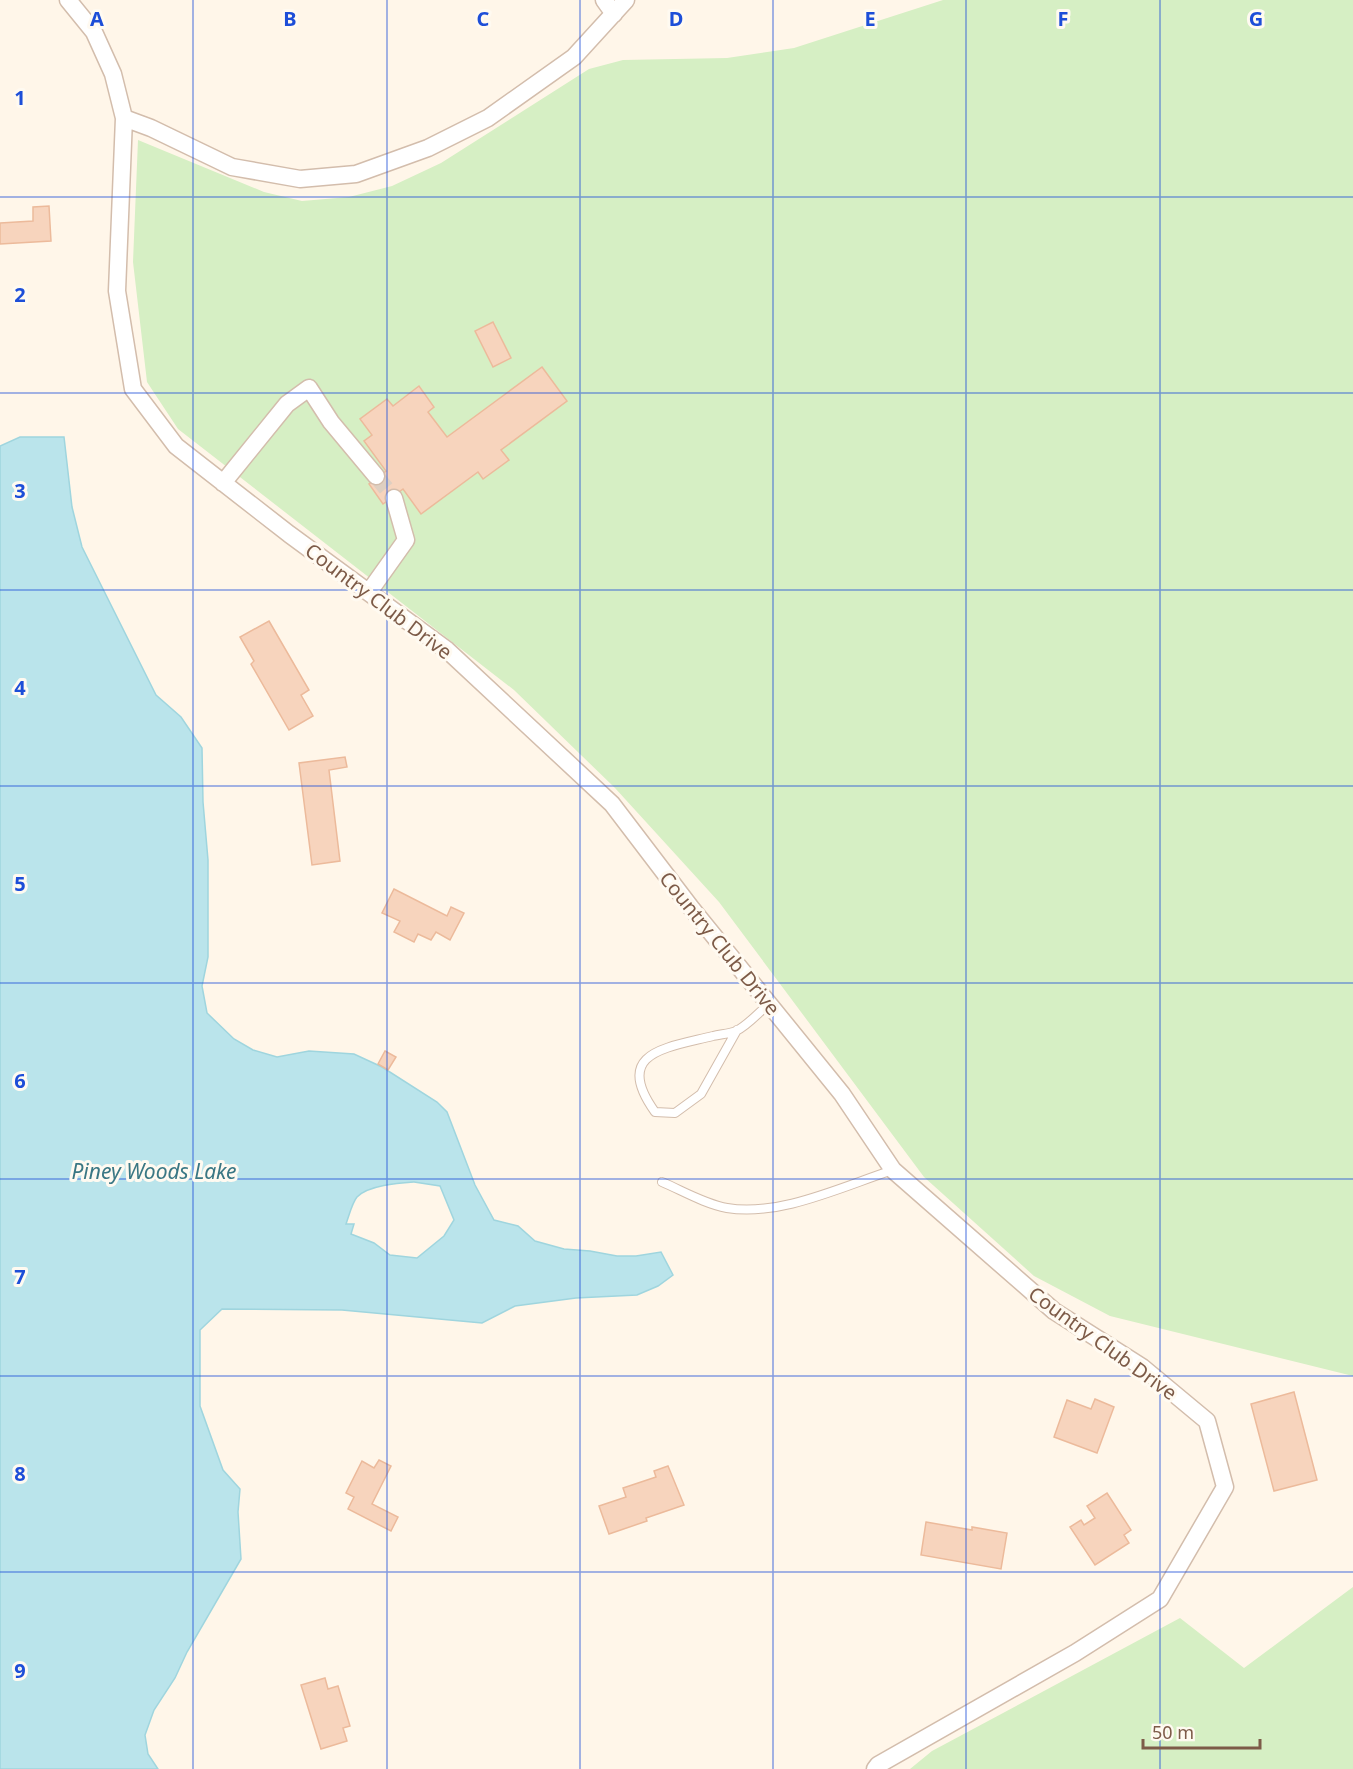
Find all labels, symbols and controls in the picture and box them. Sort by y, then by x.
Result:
text: A [90,5,104,32]
text: B [283,5,297,32]
text: C [477,5,490,32]
text: D [669,5,683,32]
text: E [864,5,876,32]
text: F [1058,5,1068,32]
text: G [1249,5,1263,32]
text: 1 [14,84,26,111]
text: 2 [14,281,26,308]
text: 3 [14,477,26,504]
street label: Country Club Drive [300,537,458,665]
text: 4 [14,674,26,701]
street label: Country Club Drive [654,866,786,1020]
text: 5 [14,870,26,897]
text: 6 [14,1067,26,1094]
water label: Piney Woods Lake [71,1157,237,1185]
text: 7 [14,1263,26,1290]
street label: Country Club Drive [1023,1280,1183,1406]
text: 8 [14,1460,26,1487]
text: 9 [14,1657,26,1684]
scale bar [1143,1712,1260,1750]
text: 50 m [1152,1720,1194,1744]

